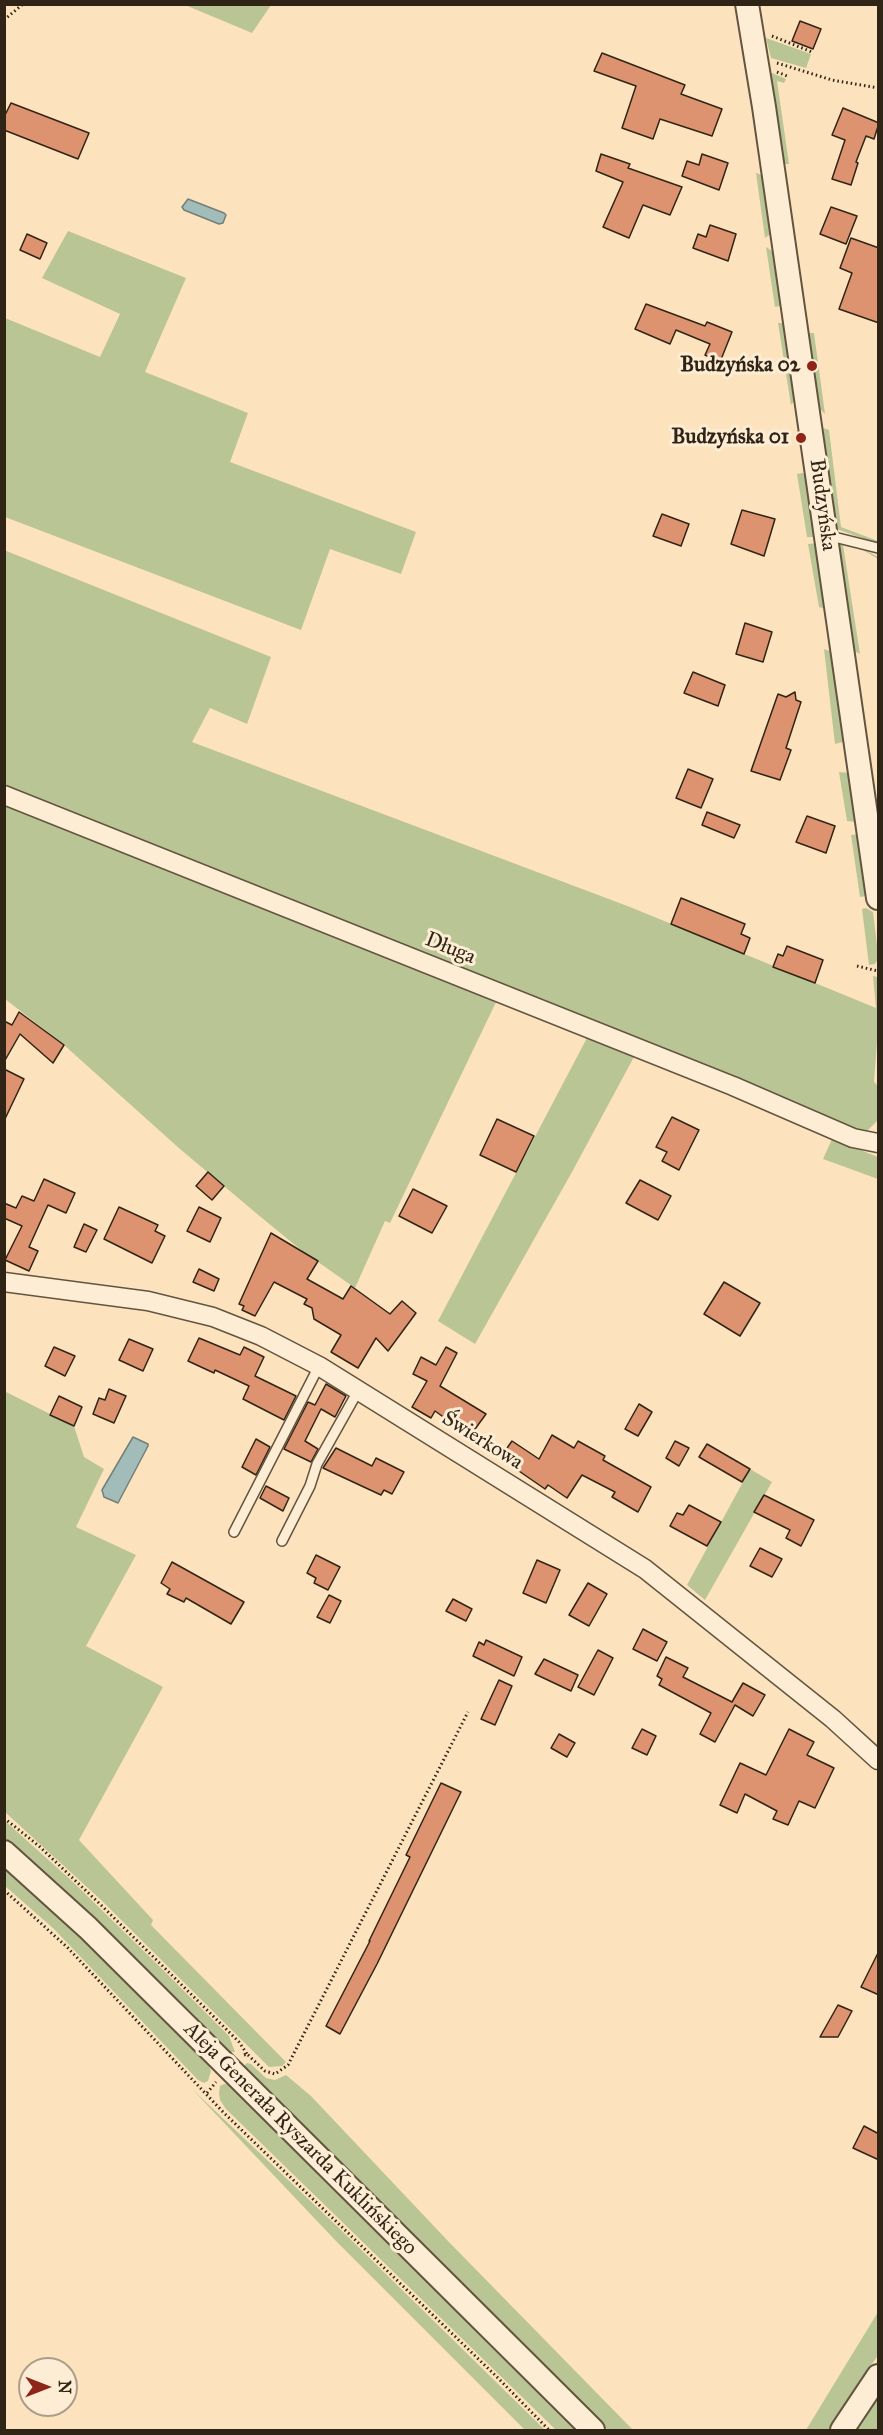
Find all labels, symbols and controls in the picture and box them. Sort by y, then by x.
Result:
place label: Budzyńska 02 [680,353,800,379]
marker: Budzyńska 02 [805,359,819,373]
place label: Budzyńska 01 [671,425,789,451]
marker: Budzyńska 01 [794,431,808,445]
street label: Budzyńska [803,457,841,553]
street label: Długa [421,928,479,970]
street label: Świerkowa [437,1406,527,1476]
street label: Aleja Generała Ryszarda Kuklińskiego [178,2017,422,2261]
north arrow [18,2357,78,2417]
text: N [55,2380,74,2394]

